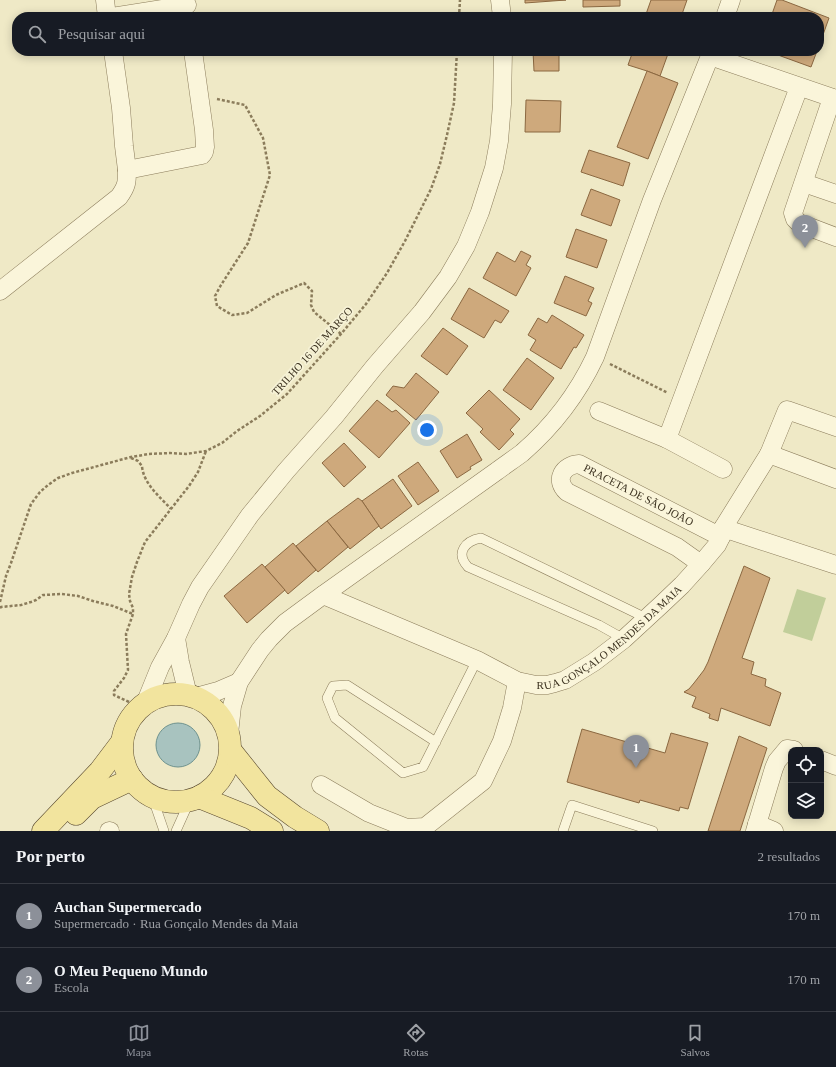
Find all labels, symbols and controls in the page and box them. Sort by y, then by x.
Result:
search box [12,12,824,56]
icon: search [26,23,48,45]
text: Pesquisar aqui [58,26,145,42]
pin: 2 [792,215,818,248]
street label: TRILHO 16 DE MARÇO [269,304,355,398]
your location [417,420,437,440]
street label: PRACETA DE SÃO JOÃO [582,461,696,528]
street label: RUA GONÇALO MENDES DA MAIA [537,583,684,692]
pin: 1 [623,735,649,768]
map controls [788,747,824,819]
button: locate [788,747,824,783]
button: layers [788,783,824,819]
text: Por perto [16,847,85,866]
text: 2 resultados [758,849,820,864]
text: Auchan Supermercado [54,899,202,915]
text: 1 [26,908,32,923]
text: 170 m [787,908,820,923]
text: Supermercado · Rua Gonçalo Mendes da Maia [54,916,298,931]
text: O Meu Pequeno Mundo [54,963,208,979]
text: 2 [26,972,32,987]
text: 170 m [787,972,820,987]
text: Escola [54,980,89,995]
tab: Mapa [126,1022,151,1058]
tab: Rotas [403,1022,428,1058]
tab: Salvos [681,1022,710,1058]

